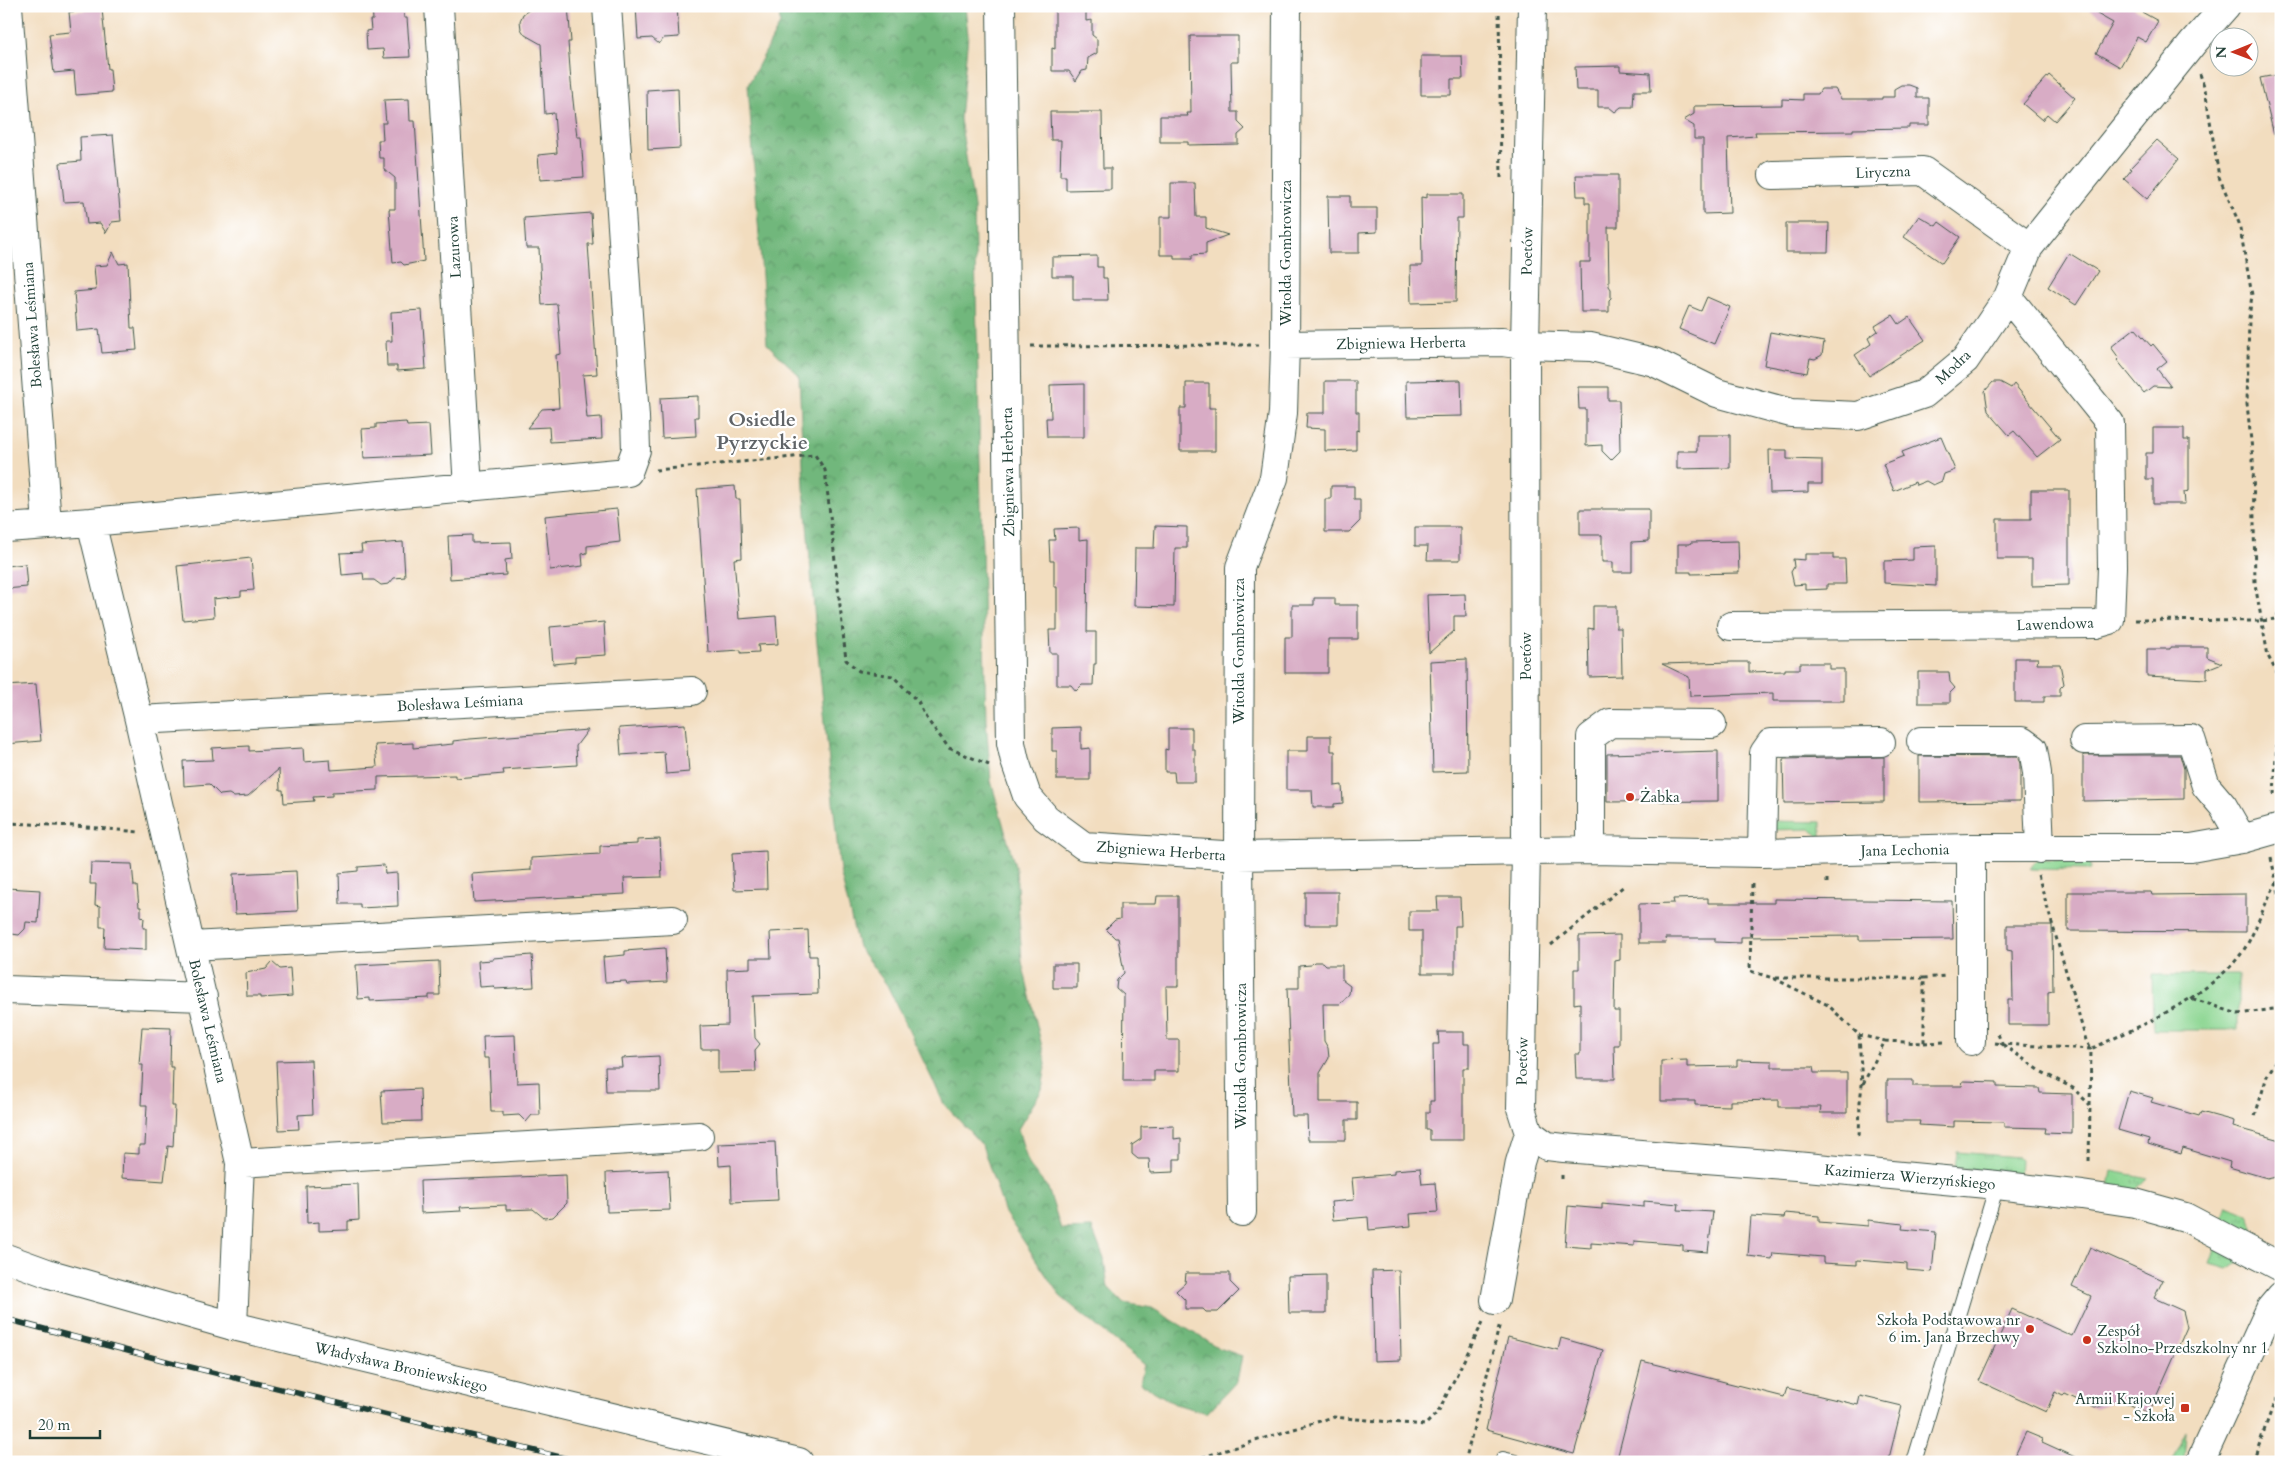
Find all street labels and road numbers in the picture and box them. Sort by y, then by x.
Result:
street label: Liryczna [1855,161,1911,183]
street label: Witolda Gombrowicza [1276,179,1296,327]
street label: Lazurowa [442,215,466,279]
street label: Poetów [1517,226,1537,276]
street label: Bolesława Leśmiana [18,261,46,389]
street label: Zbigniewa Herberta [1336,332,1467,354]
street label: Modra [1931,345,1975,389]
street label: Zbigniewa Herberta [997,406,1019,537]
street label: Witolda Gombrowicza [1229,577,1249,725]
street label: Lawendowa [2016,613,2095,635]
street label: Poetów [1516,632,1536,680]
street label: Bolesława Leśmiana [396,690,524,716]
street label: Zbigniewa Herberta [1096,836,1227,866]
street label: Jana Lechonia [1858,839,1950,861]
street label: Bolesława Leśmiana [184,957,232,1085]
street label: Witolda Gombrowicza [1231,982,1251,1130]
street label: Poetów [1512,1036,1532,1086]
street label: Kazimierza Wierzyńskiego [1824,1160,1996,1194]
street label: Władysława Broniewskiego [311,1337,490,1397]

